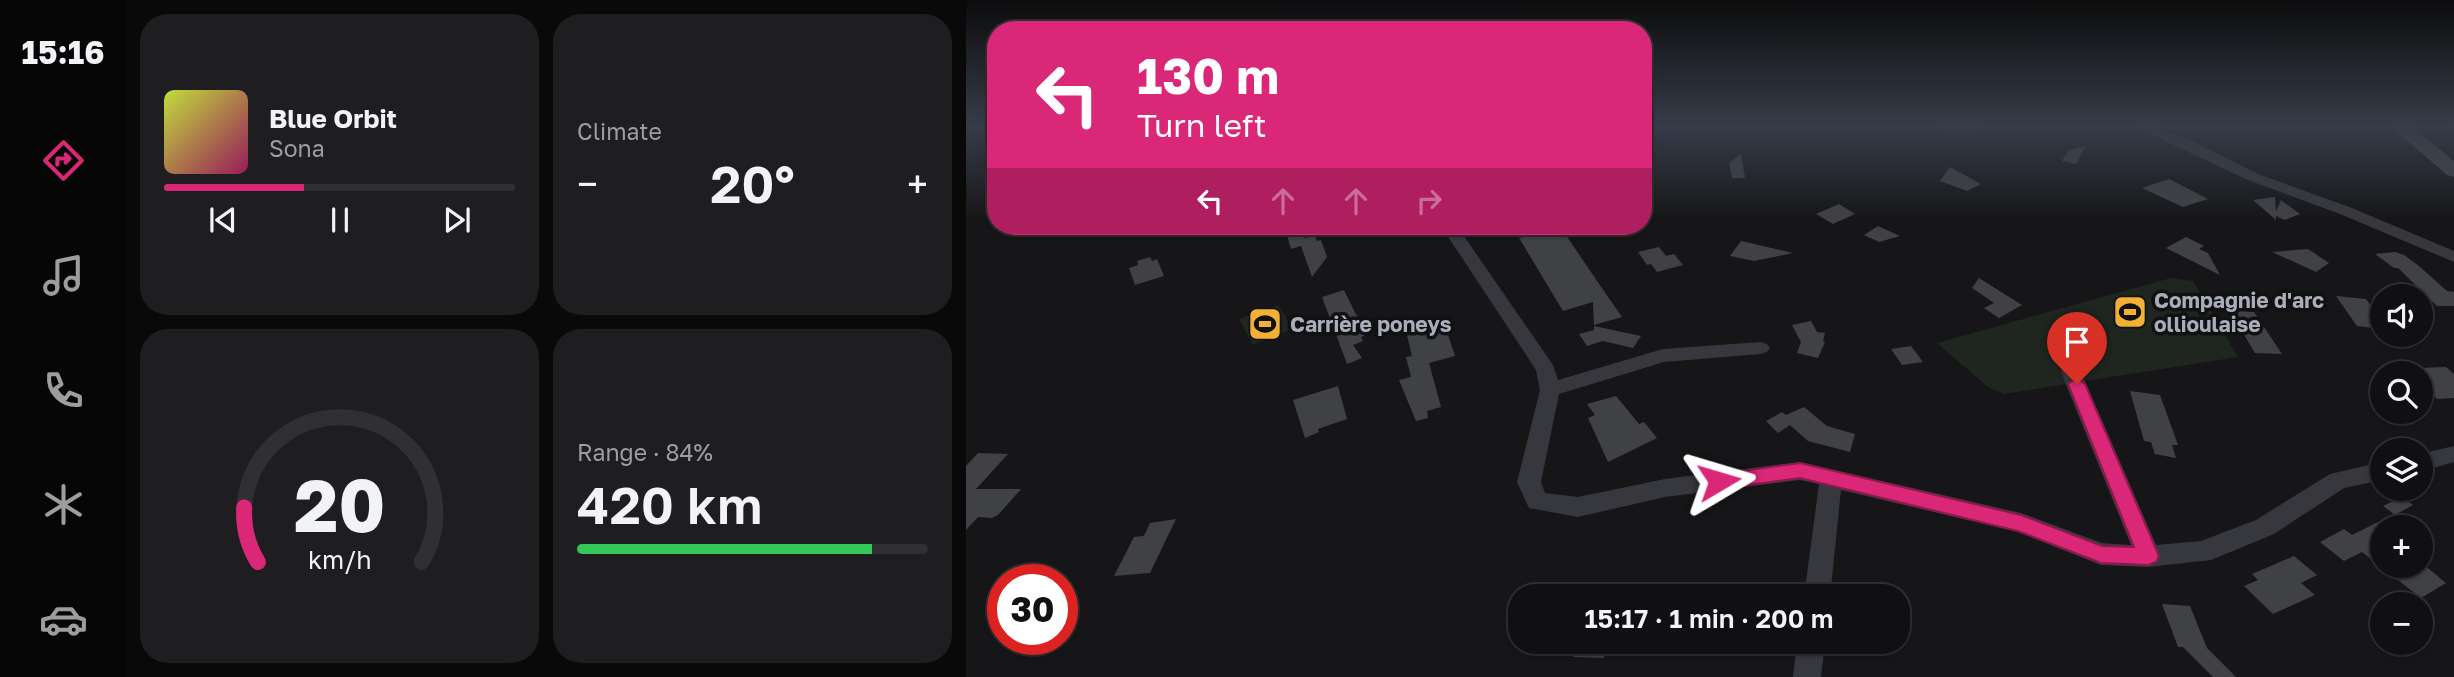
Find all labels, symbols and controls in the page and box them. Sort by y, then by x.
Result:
text: 15:16 [21,33,105,71]
text: 130 m [1137,46,1279,105]
icon: left [1022,49,1113,140]
text: Blue Orbit [269,103,397,134]
text: Turn left [1137,106,1266,144]
text: Climate [577,117,662,145]
text: Sona [269,134,325,162]
icon: directions [39,136,88,185]
text: 20° [710,152,795,214]
text: − [577,161,598,206]
text: + [907,161,928,206]
icon: left [1191,182,1229,220]
icon: ahead [1264,182,1302,220]
icon: ahead [1337,182,1375,220]
icon: right [1410,182,1448,220]
icon: previous [204,201,242,239]
icon: pause [321,201,359,239]
icon: next [438,201,476,239]
icon: music [39,251,88,300]
map controls [2370,284,2433,655]
button: sound [2370,284,2433,347]
place label: Compagnie d'arc ollioulaise [2154,287,2324,337]
sports icon: Compagnie d'arc ollioulaise [2111,293,2149,331]
sports icon: Carrière poneys [1246,305,1284,343]
place label: Carrière poneys [1290,311,1452,337]
pin [2047,312,2107,384]
icon: arrive [2058,323,2096,361]
button: search [2370,361,2433,424]
icon: phone [39,366,88,415]
text: Range · 84% [577,438,713,466]
button: layers [2370,438,2433,501]
position arrow [1682,444,1756,518]
text: 20 [294,461,385,548]
text: 420 km [577,473,762,535]
icon: climate [39,480,88,529]
button: + [2370,515,2433,578]
text: km/h [308,544,371,575]
speed limit sign: 30 [987,564,1078,655]
button: − [2370,592,2433,655]
icon: car [39,595,88,644]
text: 15:17 · 1 min · 200 m [1584,603,1834,634]

